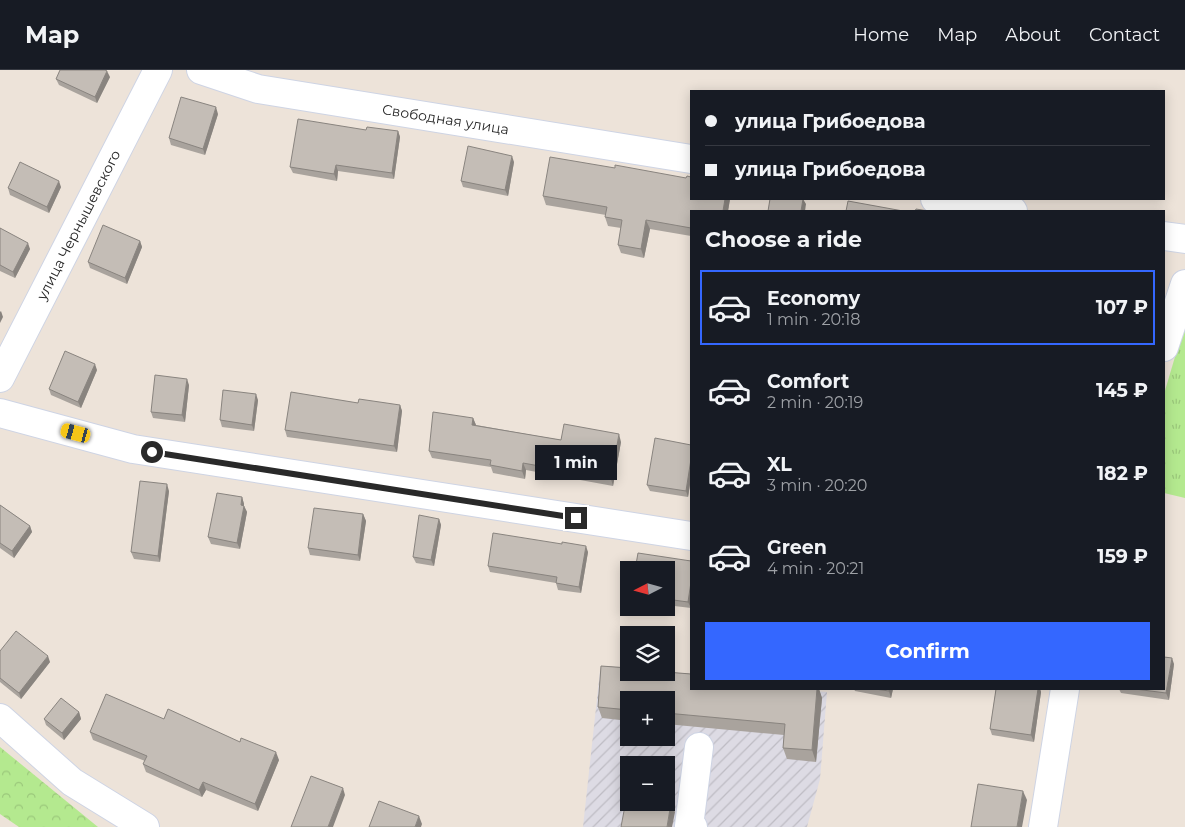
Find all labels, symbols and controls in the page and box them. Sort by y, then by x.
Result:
text: Map [25,20,79,49]
text: Home [853,24,909,46]
text: Map [937,24,977,46]
text: About [1005,24,1061,46]
text: Contact [1089,24,1160,46]
street label: Свободная улица [381,100,510,138]
text: улица Грибоедова [735,110,926,133]
street label: улица Чернышевского [32,147,125,304]
text: улица Грибоедова [735,158,926,181]
text: Choose a ride [705,226,862,253]
icon: car [707,285,752,330]
text: Economy [767,287,860,310]
text: 107 ₽ [1096,296,1148,319]
text: 1 min · 20:18 [767,310,861,329]
icon: car [707,368,752,413]
text: Comfort [767,370,849,393]
text: 145 ₽ [1096,379,1148,402]
text: 2 min · 20:19 [767,393,863,412]
car [59,422,92,444]
route start [141,441,163,463]
callout: 1 min [535,446,617,480]
icon: car [707,451,752,496]
text: 1 min [554,453,598,472]
text: XL [767,453,792,476]
text: 182 ₽ [1097,462,1148,485]
text: 3 min · 20:20 [767,476,867,495]
route end [565,507,587,529]
icon: car [707,534,752,579]
text: Green [767,536,827,559]
text: 159 ₽ [1097,545,1148,568]
text: 4 min · 20:21 [767,559,864,578]
north arrow [620,561,675,616]
map controls [620,561,675,811]
button: Confirm [705,622,1150,680]
button: layers [620,626,675,681]
button: + [620,691,675,746]
button: − [620,756,675,811]

